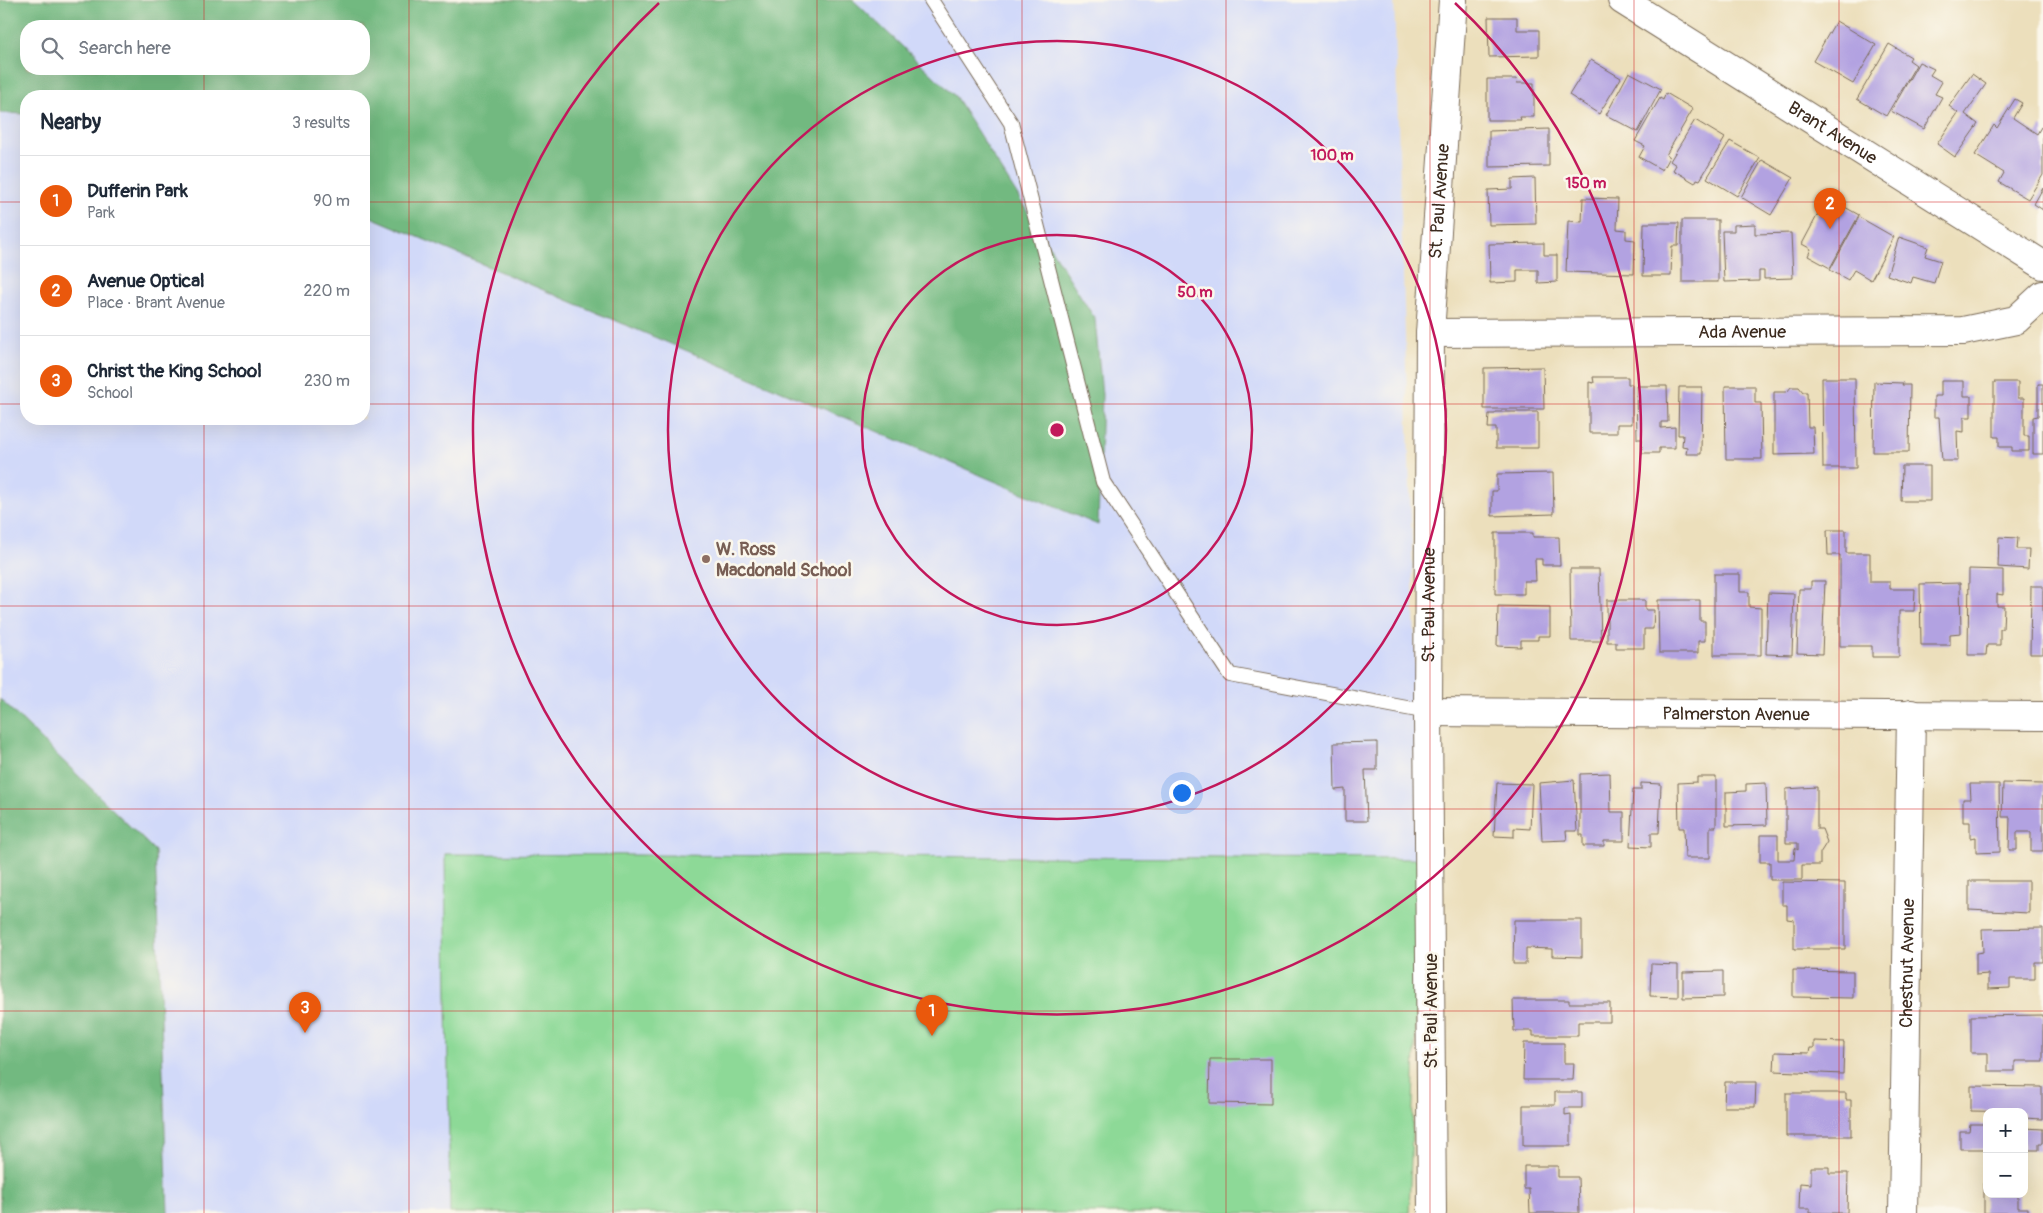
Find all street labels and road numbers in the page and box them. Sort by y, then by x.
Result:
street label: Brant Avenue [1784,96,1881,170]
street label: St. Paul Avenue [1424,143,1455,260]
street label: Ada Avenue [1698,321,1786,344]
street label: St. Paul Avenue [1417,547,1441,663]
street label: Palmerston Avenue [1662,703,1810,726]
street label: Chestnut Avenue [1895,898,1920,1028]
street label: St. Paul Avenue [1420,953,1443,1069]

